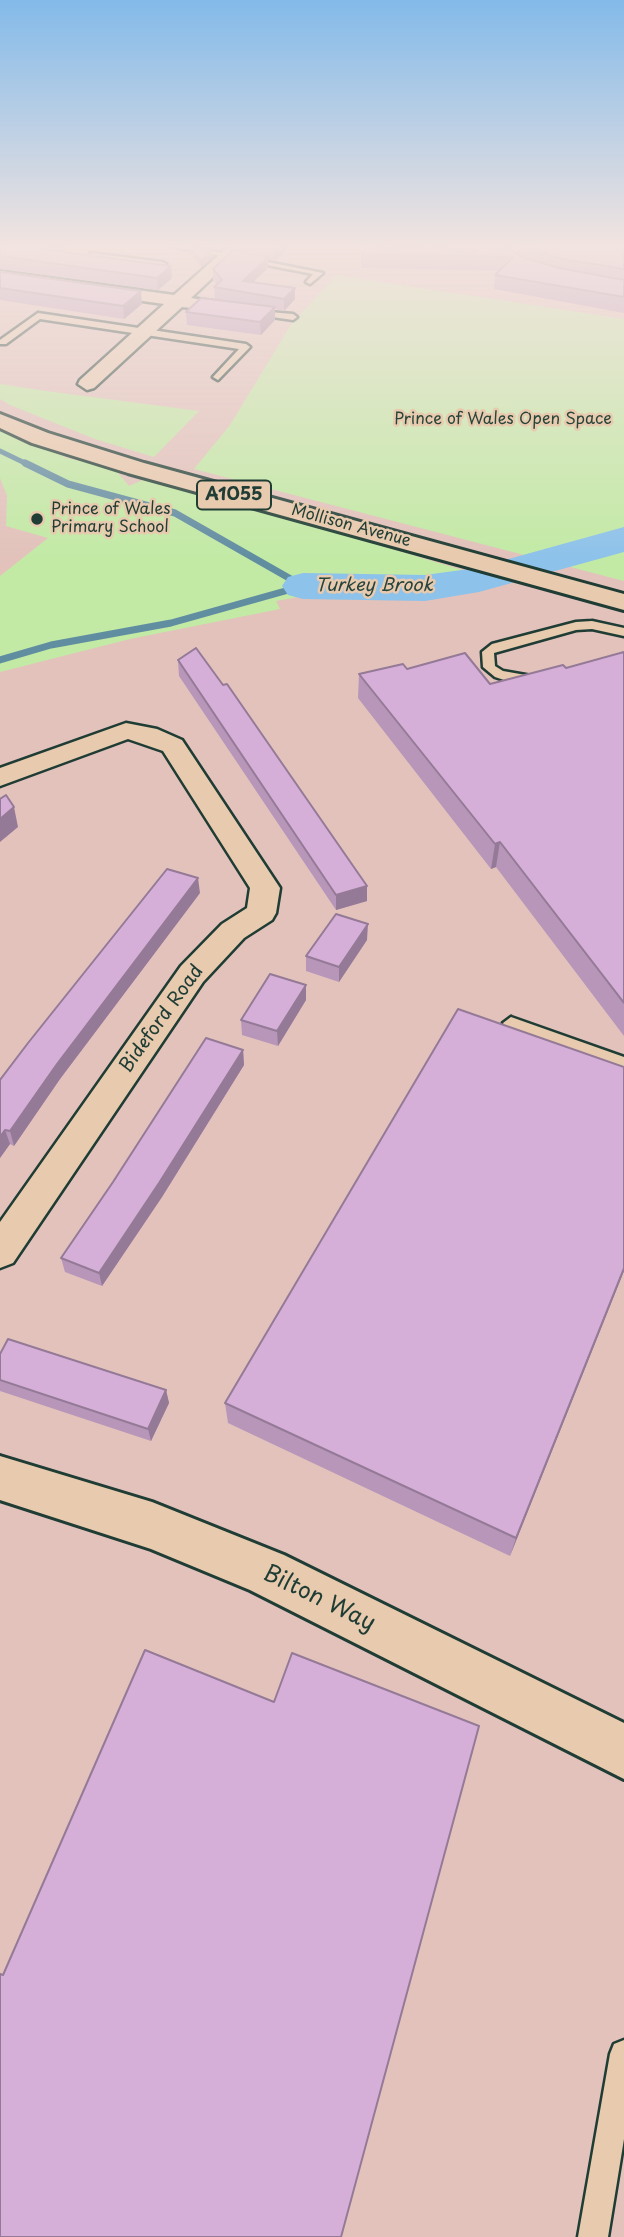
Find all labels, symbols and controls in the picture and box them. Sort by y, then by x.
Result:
park label: Prince of Wales Open Space [394,410,612,430]
road number: A1055 [197,480,271,509]
place label: Prince of Wales Primary School [51,500,171,538]
street label: Mollison Avenue [289,501,413,551]
marker: Prince of Wales Primary School [29,511,45,527]
water label: Turkey Brook [315,575,433,597]
street label: Bideford Road [115,961,209,1077]
street label: Bilton Way [258,1560,380,1638]

